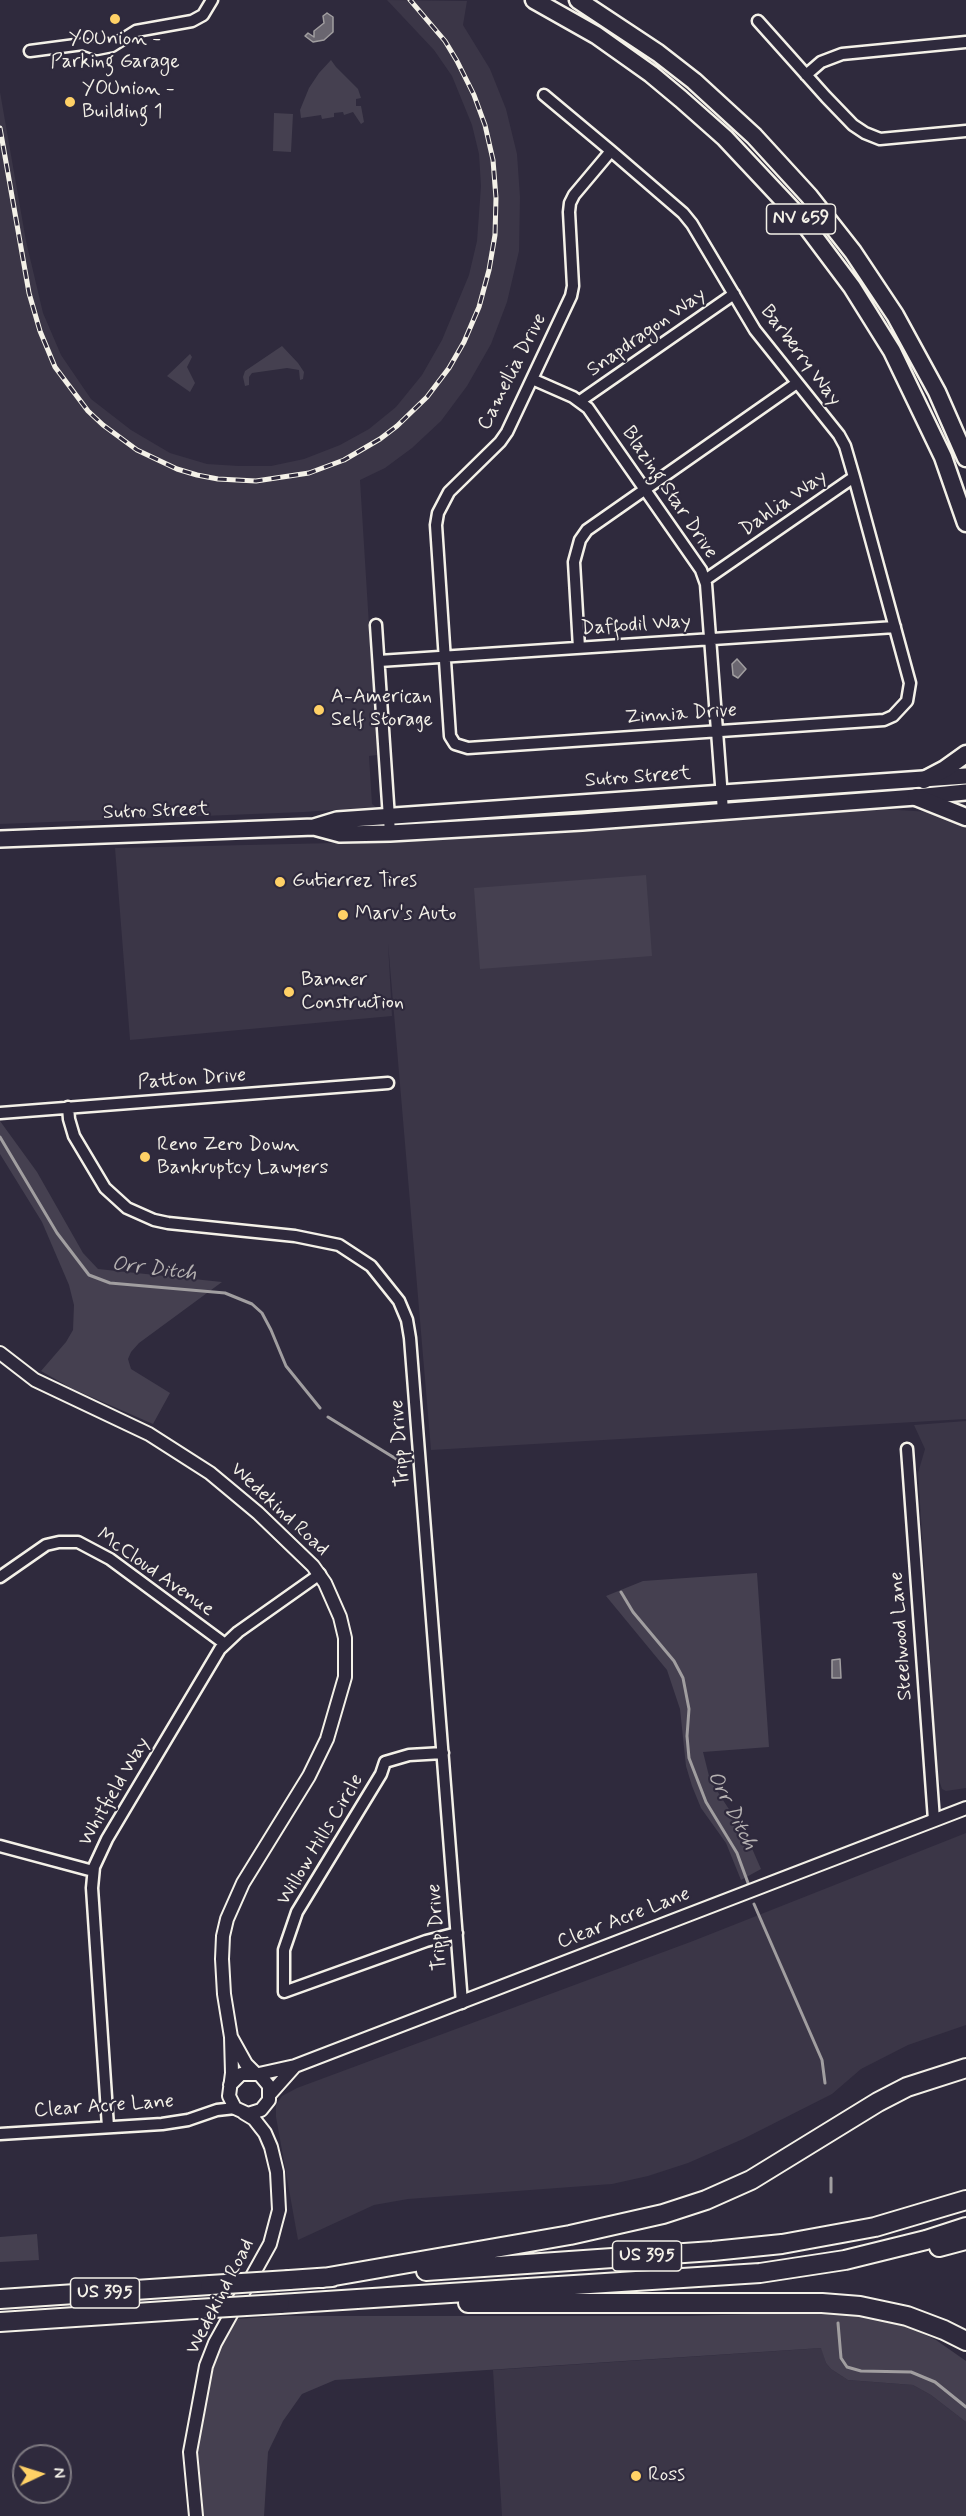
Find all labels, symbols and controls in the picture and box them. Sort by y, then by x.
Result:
marker: YOUnion - Parking Garage [108,12,122,26]
place label: YOUnion - Parking Garage [50,28,180,75]
place label: YOUnion - Building 1 [82,78,175,125]
marker: YOUnion - Building 1 [63,95,77,109]
road number: NV 659 [766,204,836,234]
street label: Snapdragon Way [583,283,711,383]
street label: Barberry Way [754,301,846,411]
street label: Camellia Drive [473,310,553,434]
street label: Blazing Star Drive [616,422,722,564]
street label: Dahlia Way [736,465,832,543]
street label: Daffodil Way [580,610,692,642]
place label: A-American Self Storage [331,686,433,733]
street label: Zinnia Drive [624,699,738,731]
marker: A-American Self Storage [312,703,326,717]
street label: Sutro Street [584,762,692,794]
street label: Sutro Street [103,798,209,826]
place label: Gutierrez Tires [292,870,417,894]
marker: Gutierrez Tires [273,875,287,889]
place label: Marv's Auto [355,903,456,927]
marker: Marv's Auto [336,908,350,922]
place label: Banner Construction [301,969,404,1016]
marker: Banner Construction [282,985,296,999]
street label: Patton Drive [137,1064,247,1096]
place label: Reno Zero Down Bankruptcy Lawyers [157,1134,328,1181]
marker: Reno Zero Down Bankruptcy Lawyers [138,1150,152,1164]
water label: Orr Ditch [110,1252,198,1288]
street label: Tripp Drive [386,1399,416,1487]
street label: Wedekind Road [225,1458,333,1562]
street label: McCloud Avenue [92,1524,218,1622]
street label: Steelwood Lane [886,1571,918,1701]
street label: Whitfield Way [74,1733,156,1851]
water label: Orr Ditch [700,1767,762,1855]
street label: Willow Hills Circle [272,1770,370,1910]
street label: Tripp Drive [423,1883,453,1971]
street label: Clear Acre Lane [554,1883,694,1955]
street label: Clear Acre Lane [33,2090,175,2124]
street label: Wedekind Road [182,2235,260,2359]
road number: US 395 [612,2241,682,2271]
road number: US 395 [70,2278,140,2308]
north arrow [12,2444,72,2504]
place label: Ross [648,2464,685,2488]
text: N [48,2467,69,2479]
marker: Ross [629,2469,643,2483]

